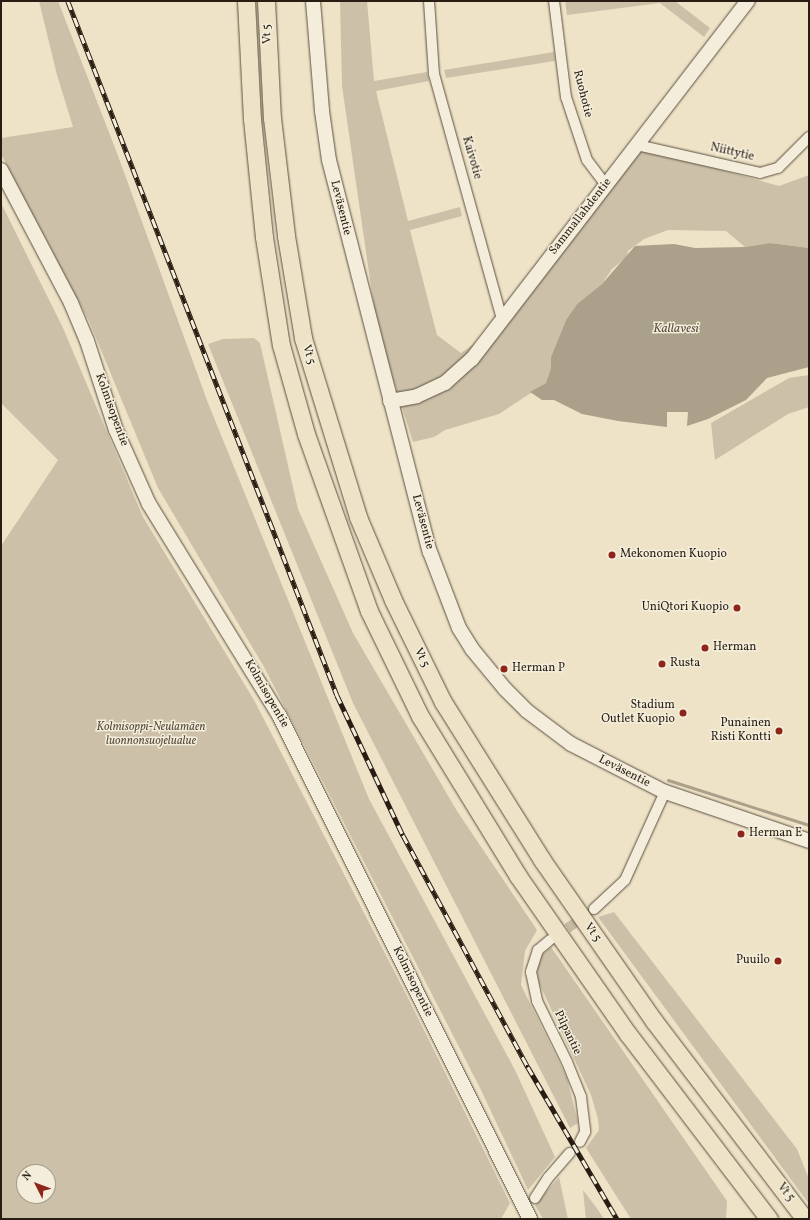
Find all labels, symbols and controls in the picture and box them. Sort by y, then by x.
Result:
street label: Vt 5 [260,24,276,44]
street label: Ruohotie [569,69,595,119]
street label: Kaivotie [458,135,484,181]
street label: Niittytie [709,141,755,165]
street label: Sammallahdentie [547,176,615,258]
street label: Leväsentie [326,179,354,237]
water label: Kallavesi [653,321,699,337]
street label: Vt 5 [298,343,318,367]
street label: Kolmisopentie [91,372,131,448]
street label: Leväsentie [408,493,436,551]
place label: Mekonomen Kuopio [620,548,727,562]
marker: Mekonomen Kuopio [607,550,617,560]
place label: UniQtori Kuopio [642,601,729,615]
marker: UniQtori Kuopio [732,603,742,613]
place label: Herman [713,641,757,655]
marker: Herman [700,643,710,653]
street label: Vt 5 [410,646,432,670]
street label: Kolmisopentie [241,657,291,731]
place label: Rusta [670,657,700,671]
marker: Rusta [657,659,667,669]
place label: Herman P [512,662,565,676]
marker: Herman P [499,664,509,674]
place label: Stadium Outlet Kuopio [601,699,675,727]
marker: Stadium Outlet Kuopio [678,708,688,718]
place label: Punainen Risti Kontti [711,717,771,745]
park label: Kolmisoppi-Neulamäen luonnonsuojelualue [96,721,206,749]
marker: Punainen Risti Kontti [774,726,784,736]
street label: Leväsentie [596,753,652,791]
place label: Herman E [749,827,802,841]
marker: Herman E [736,829,746,839]
street label: Vt 5 [580,921,604,945]
street label: Kolmisopentie [389,944,435,1020]
place label: Puuilo [736,954,770,968]
marker: Puuilo [773,956,783,966]
street label: Pilpantie [550,1008,584,1058]
north arrow [16,1164,56,1204]
text: N [19,1168,36,1184]
street label: Vt 5 [773,1181,797,1205]

